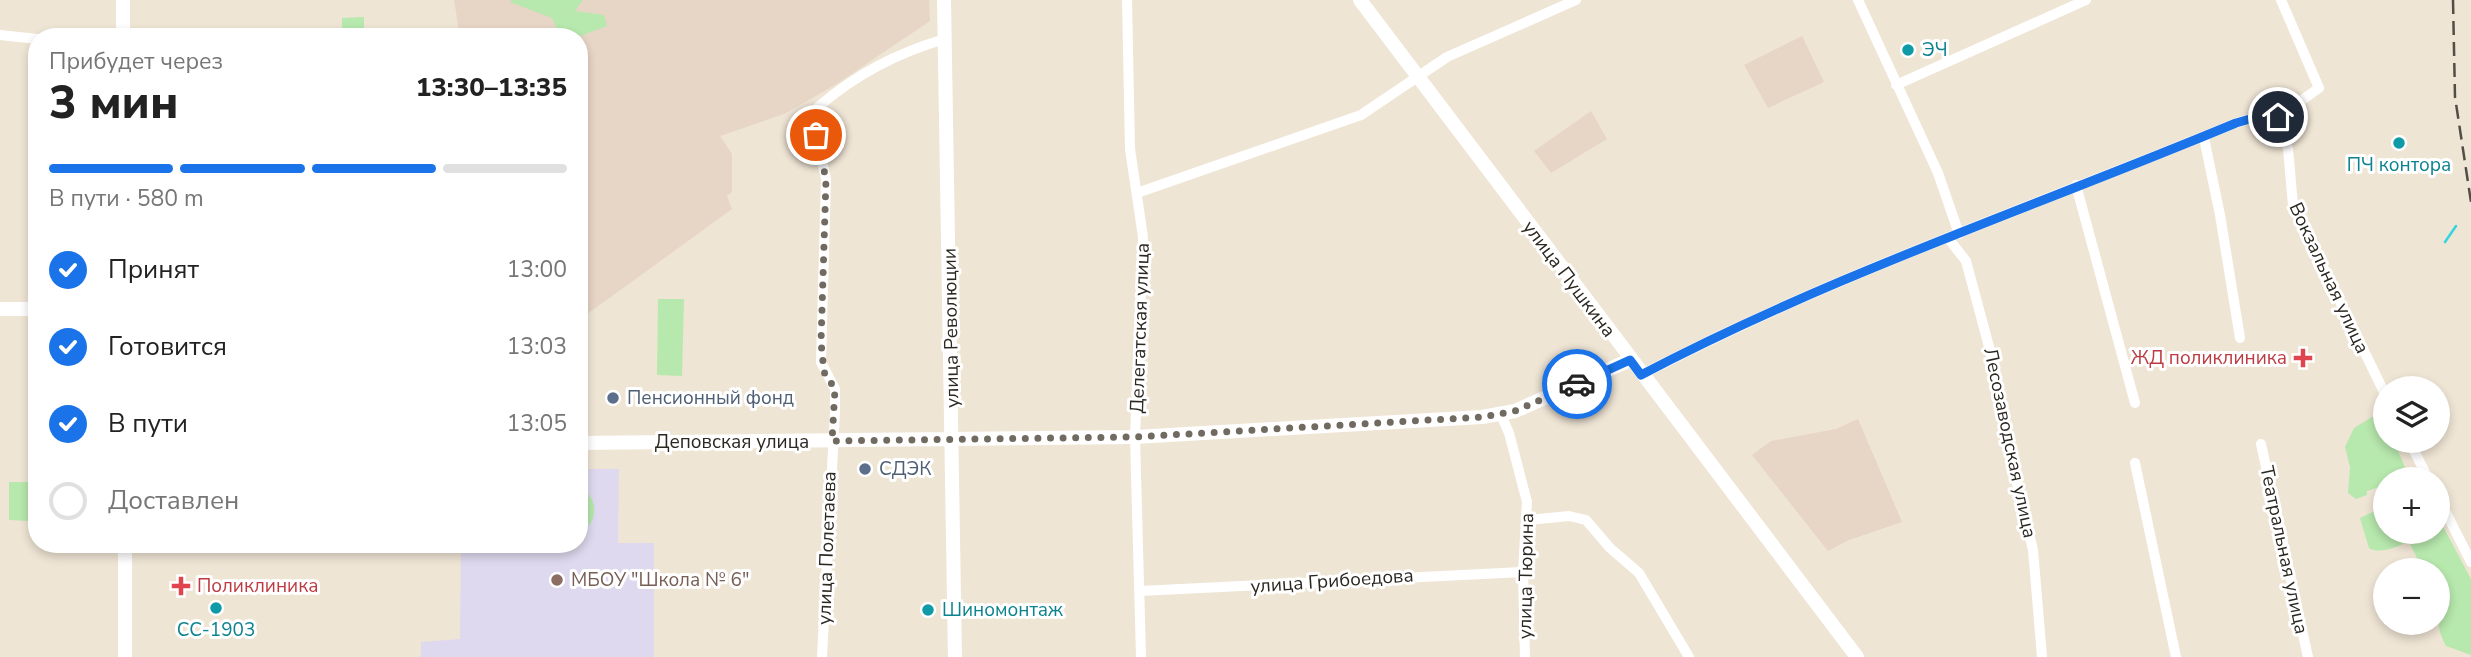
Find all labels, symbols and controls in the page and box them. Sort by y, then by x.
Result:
place label: ЭЧ [1922,37,1948,63]
marker: ЭЧ [1900,42,1916,58]
text: Прибудет через [49,46,223,77]
text: 13:30–13:35 [416,70,567,105]
text: 3 мин [49,71,178,134]
pin [2248,87,2308,147]
icon: home [2259,98,2297,136]
pin [786,105,846,165]
icon: bag [797,116,835,154]
marker: ПЧ контора [2391,135,2407,151]
place label: ПЧ контора [2347,152,2451,178]
text: В пути · 580 m [49,183,204,214]
street label: Вокзальная улица [2283,198,2375,358]
street label: улица Пушкина [1517,215,1621,343]
street label: Делегатская улица [1124,242,1156,414]
street label: улица Революции [937,248,965,408]
icon: check [49,251,87,289]
text: Принят [108,252,199,287]
text: 13:00 [507,254,567,285]
icon: check [49,328,87,366]
text: Готовится [108,329,227,364]
text: 13:03 [507,331,567,362]
place label: ЖД поликлиника [2131,345,2287,371]
street label: Лесозаводская улица [1977,346,2043,540]
marker: ЖД поликлиника [2293,348,2313,368]
courier [1542,349,1612,419]
icon: car [1558,365,1596,403]
map controls [2373,376,2450,635]
button: layers [2373,376,2450,453]
place label: Пенсионный фонд [627,385,794,411]
marker: Пенсионный фонд [605,390,621,406]
icon: check [49,405,87,443]
text: В пути [108,406,188,441]
text: 13:05 [507,408,567,439]
street label: Деповская улица [655,429,809,455]
place label: СДЭК [879,456,932,482]
marker: СДЭК [857,461,873,477]
street label: Театральная улица [2253,464,2315,636]
button: + [2373,467,2450,544]
street label: улица Полетаева [811,471,843,625]
text: Доставлен [108,483,239,518]
street label: улица Тюрина [1512,513,1540,639]
button: − [2373,558,2450,635]
street label: улица Грибоедова [1250,562,1414,600]
place label: МБОУ "Школа № 6" [571,567,749,593]
marker: МБОУ "Школа № 6" [549,572,565,588]
place label: Поликлиника [197,573,318,599]
marker: Поликлиника [171,576,191,596]
place label: Шиномонтаж [942,597,1063,623]
marker: СС-1903 [208,600,224,616]
marker: Шиномонтаж [920,602,936,618]
place label: СС-1903 [177,617,255,643]

